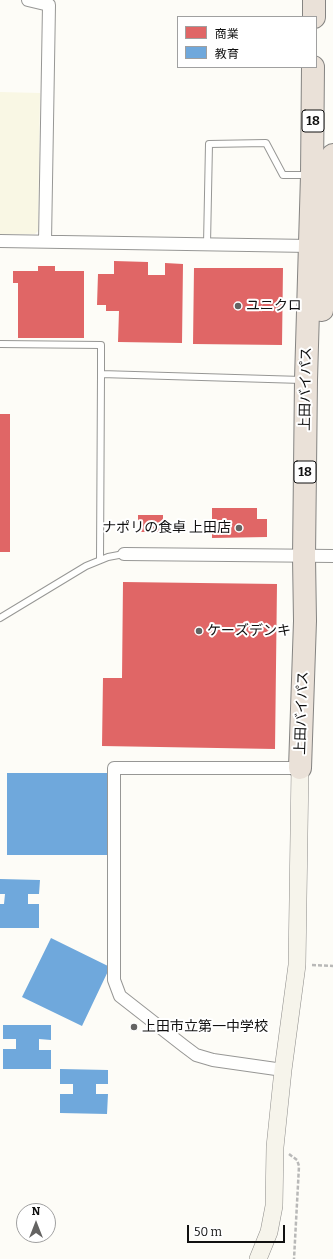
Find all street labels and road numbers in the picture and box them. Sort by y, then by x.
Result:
road number: 18 [302,110,324,132]
street label: 上田バイパス [297,347,315,431]
road number: 18 [294,461,316,483]
street label: 上田バイパス [292,671,312,755]

